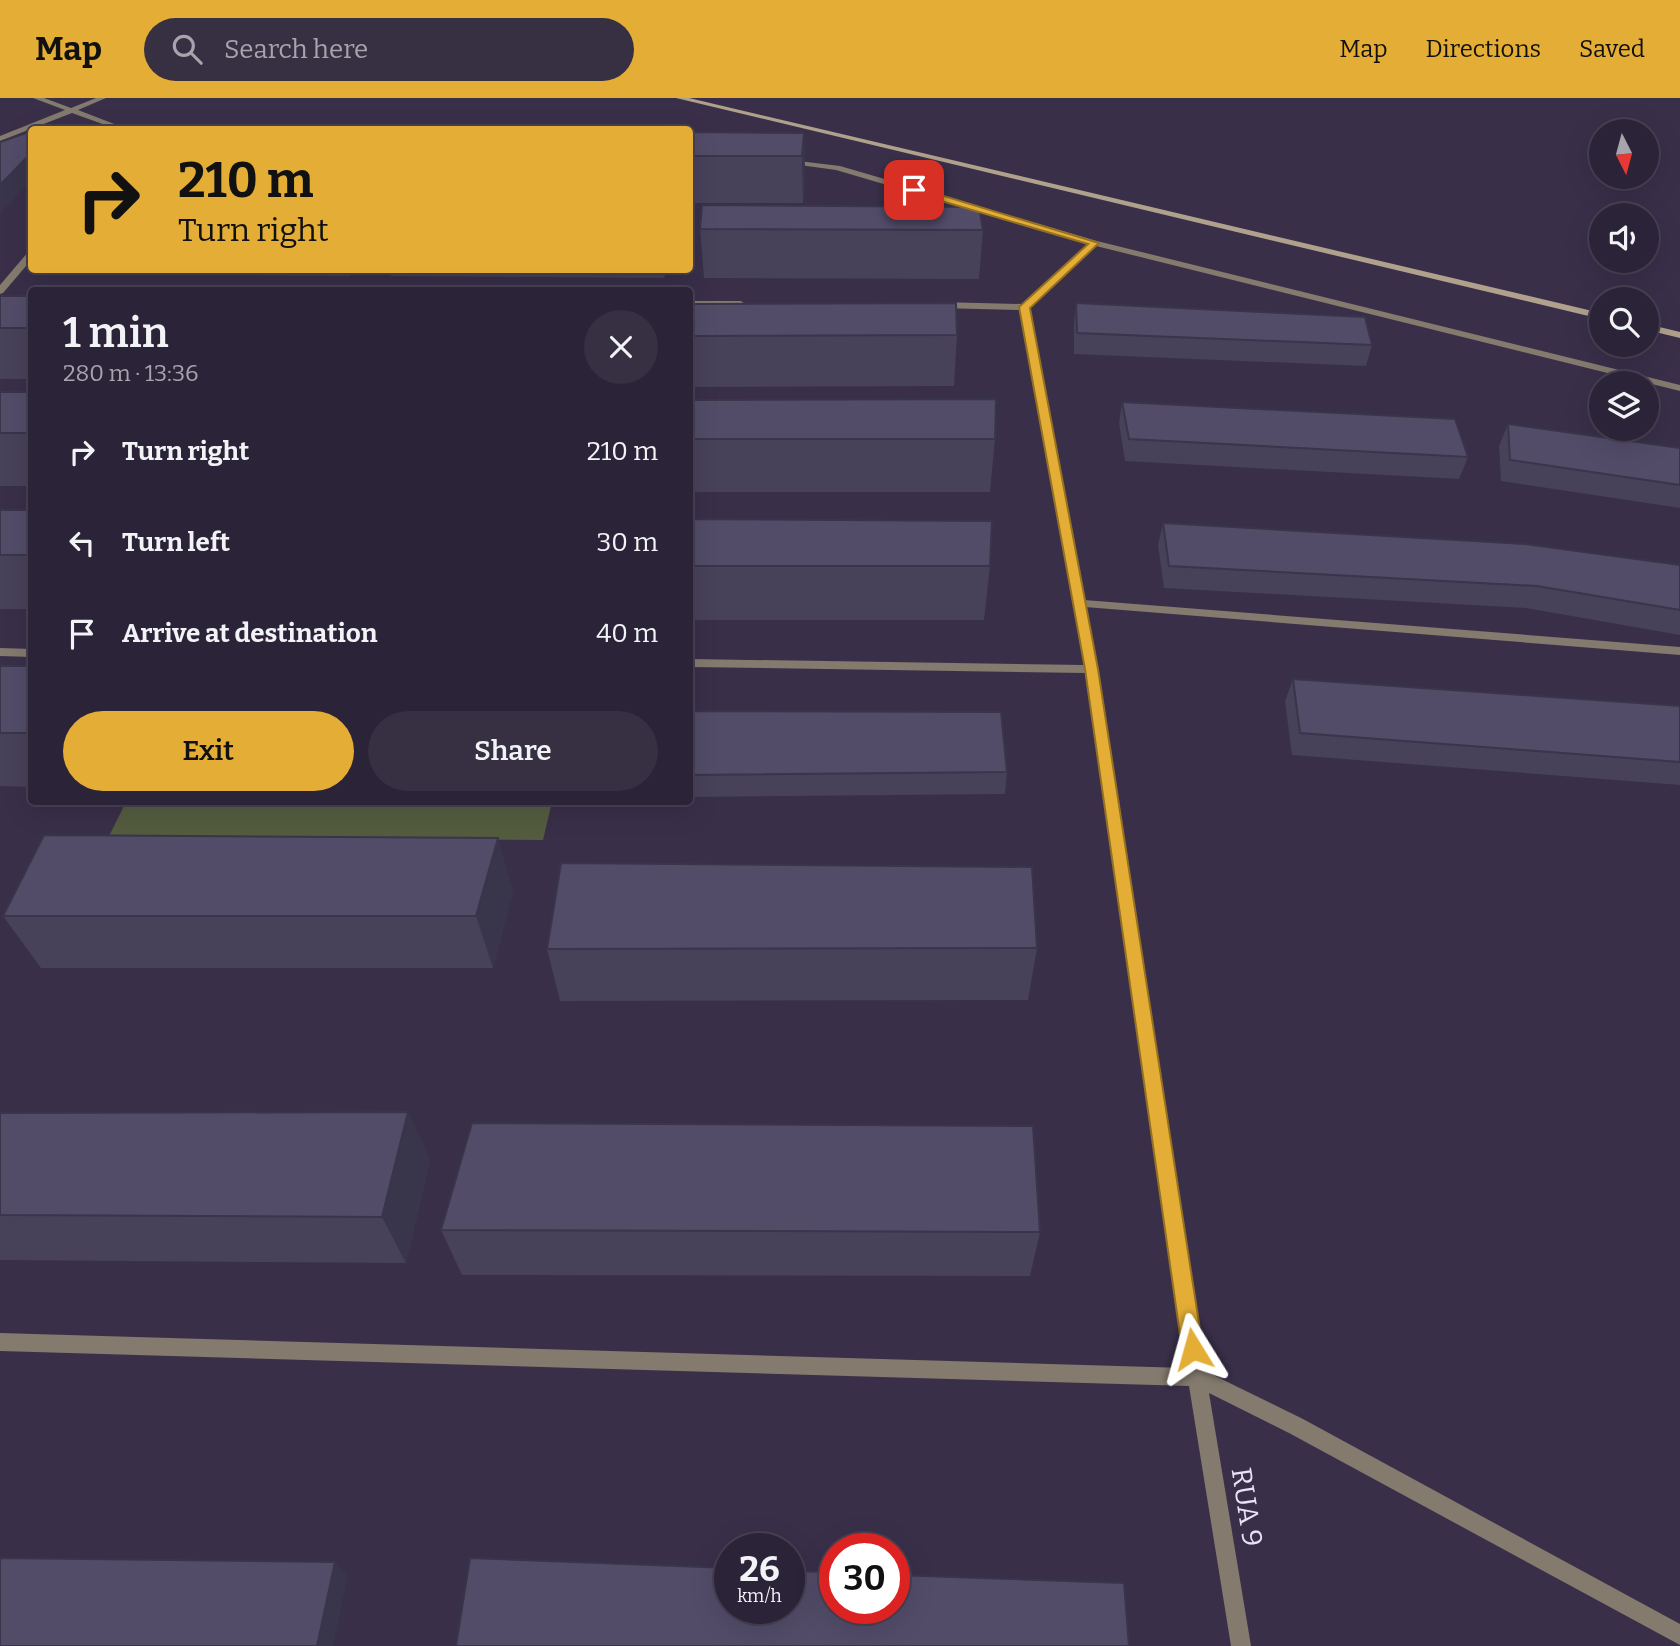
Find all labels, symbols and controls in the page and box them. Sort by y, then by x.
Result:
search box [144,18,634,81]
text: Map [35,29,102,69]
icon: search [168,30,206,68]
text: Search here [224,34,368,65]
text: Map [1339,35,1388,63]
text: Directions [1426,35,1541,63]
text: Saved [1579,35,1645,63]
north arrow [1589,119,1659,189]
map controls [1589,119,1659,441]
text: 210 m [178,151,313,210]
icon: right [63,154,154,245]
pin [884,160,944,220]
icon: arrive [895,171,933,209]
button: sound [1589,203,1659,273]
text: Turn right [178,211,329,249]
button: search [1589,287,1659,357]
text: 1 min [63,308,169,358]
button: close [584,310,658,384]
text: 280 m · 13:36 [63,359,199,387]
button: layers [1589,371,1659,441]
icon: right [63,433,101,471]
text: Turn right [122,436,249,467]
text: 210 m [587,436,658,467]
icon: left [63,524,101,562]
text: Turn left [122,527,230,558]
text: 30 m [597,527,658,558]
icon: arrive [63,615,101,653]
text: Arrive at destination [122,618,377,649]
text: 40 m [596,618,658,649]
button: Exit [63,711,354,791]
button: Share [368,711,658,791]
position arrow [1156,1312,1230,1386]
street label: RUA 9 [1225,1465,1269,1549]
speed limit sign: 30 [819,1533,910,1624]
text: 26 [739,1548,780,1590]
text: km/h [737,1585,782,1607]

